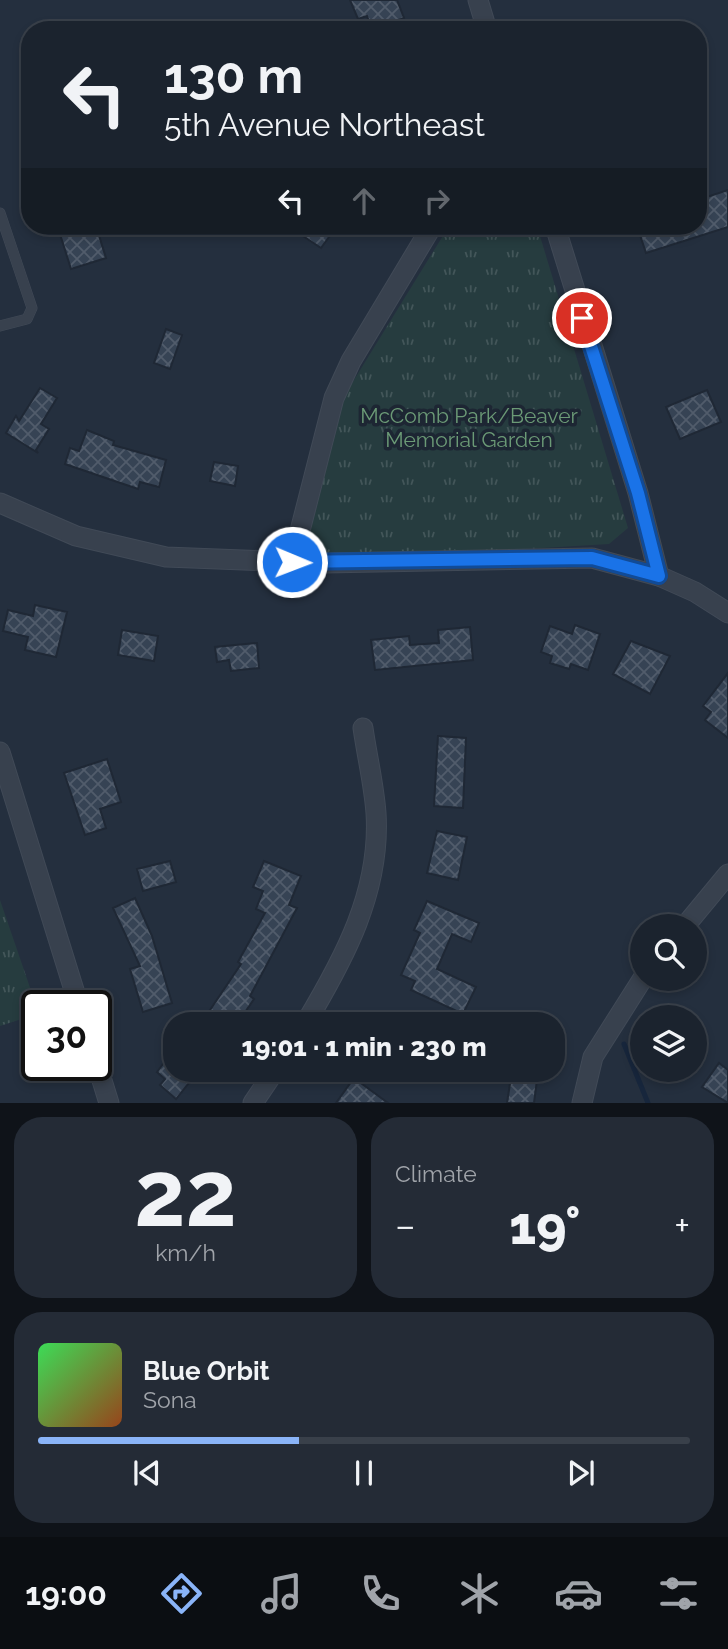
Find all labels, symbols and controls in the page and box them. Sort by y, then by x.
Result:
text: 130 m [164,47,303,104]
icon: left [49,49,140,140]
text: 5th Avenue Northeast [164,106,485,143]
icon: left [272,182,310,220]
icon: ahead [345,182,383,220]
icon: right [418,182,456,220]
pin [552,288,612,348]
icon: arrive [563,299,601,337]
park label: McComb Park/Beaver Memorial Garden [360,403,578,452]
position arrow [255,525,329,599]
map controls [630,914,707,1082]
button: search [630,914,707,991]
speed limit sign: 30 [21,990,112,1081]
button: layers [630,1005,707,1082]
text: 19:01 · 1 min · 230 m [242,1032,486,1062]
text: 22 [134,1140,237,1247]
text: Climate [395,1160,477,1187]
text: 19° [509,1195,581,1256]
text: − [395,1203,415,1248]
text: + [674,1203,690,1248]
text: km/h [155,1239,216,1266]
text: Blue Orbit [143,1356,270,1386]
text: Sona [143,1386,197,1413]
icon: previous [128,1454,166,1492]
icon: pause [345,1454,383,1492]
icon: next [562,1454,600,1492]
icon: directions [157,1569,206,1618]
icon: music [257,1569,306,1618]
icon: phone [356,1569,405,1618]
icon: climate [455,1569,504,1618]
icon: car [554,1569,603,1618]
icon: filters [654,1569,703,1618]
text: 19:00 [25,1575,107,1612]

